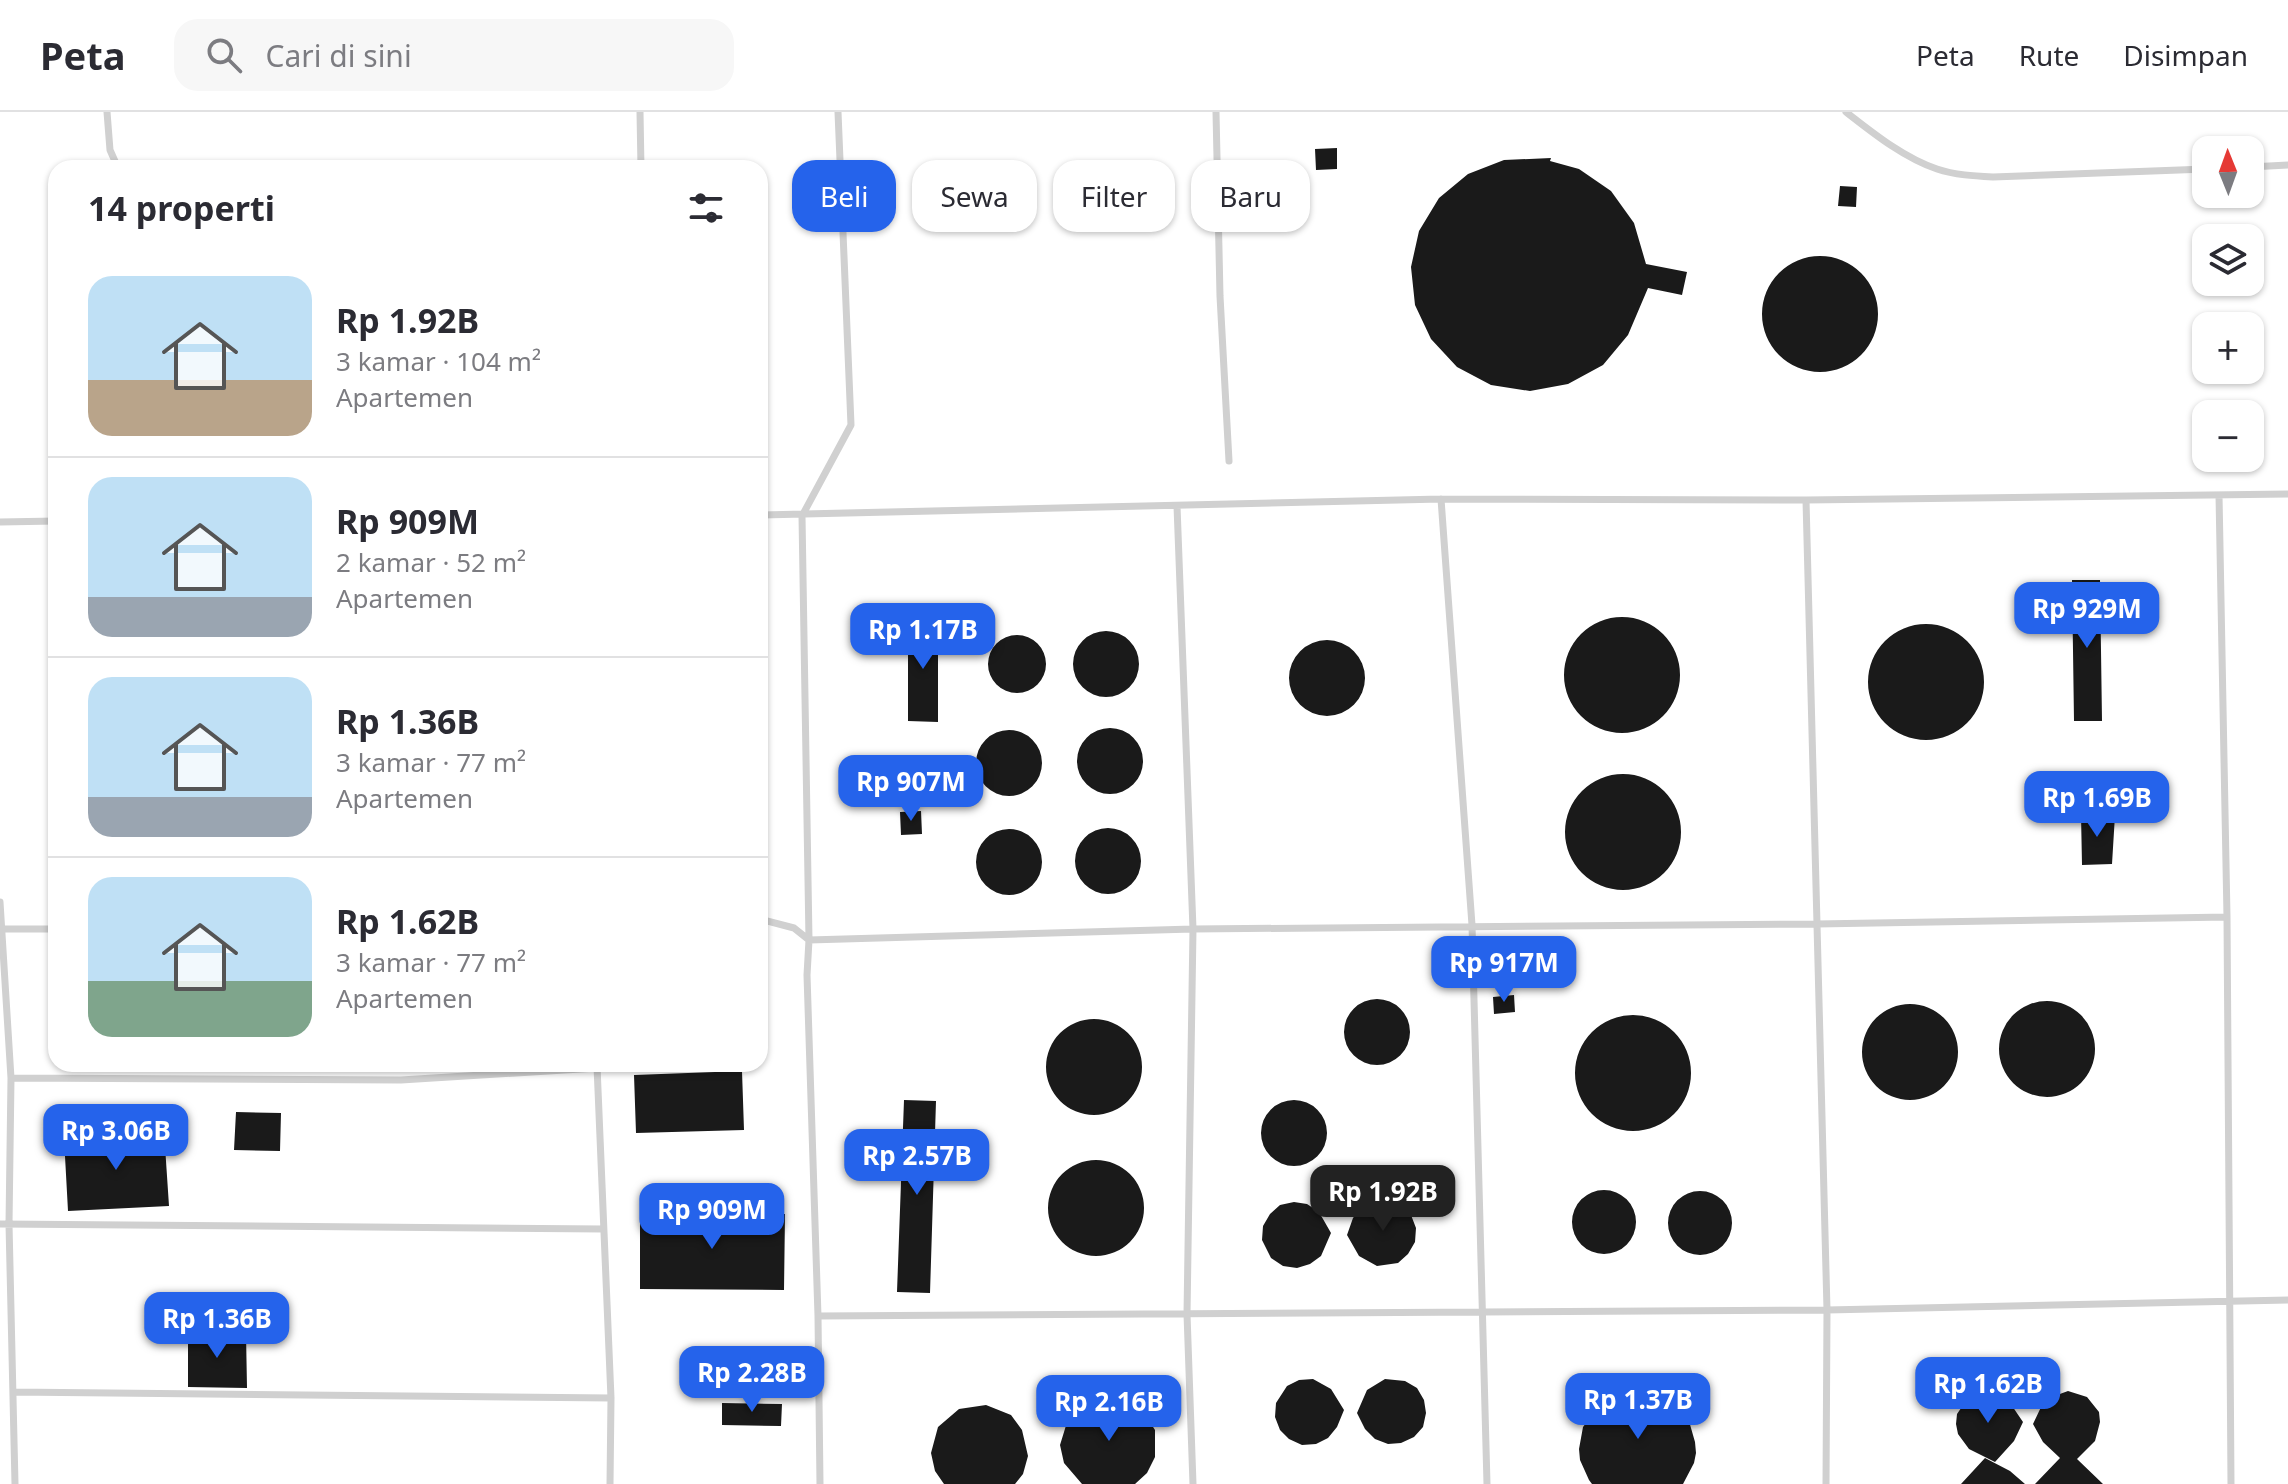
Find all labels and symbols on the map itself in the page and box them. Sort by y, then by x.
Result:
north arrow [2192,136,2264,208]
pin: Rp 929M [2013,582,2161,650]
pin: Rp 1.17B [840,603,1006,671]
pin: Rp 907M [837,755,985,823]
pin: Rp 1.69B [2014,771,2180,839]
pin: Rp 917M [1430,936,1578,1004]
pin: Rp 3.06B [33,1104,199,1172]
pin: Rp 2.57B [834,1129,1000,1197]
pin: Rp 1.92B [1300,1165,1466,1233]
pin: Rp 909M [638,1183,786,1251]
pin: Rp 1.36B [134,1292,300,1360]
pin: Rp 2.28B [669,1346,835,1414]
pin: Rp 1.62B [1905,1357,2071,1425]
pin: Rp 1.37B [1555,1373,1721,1441]
pin: Rp 2.16B [1026,1375,1192,1443]

